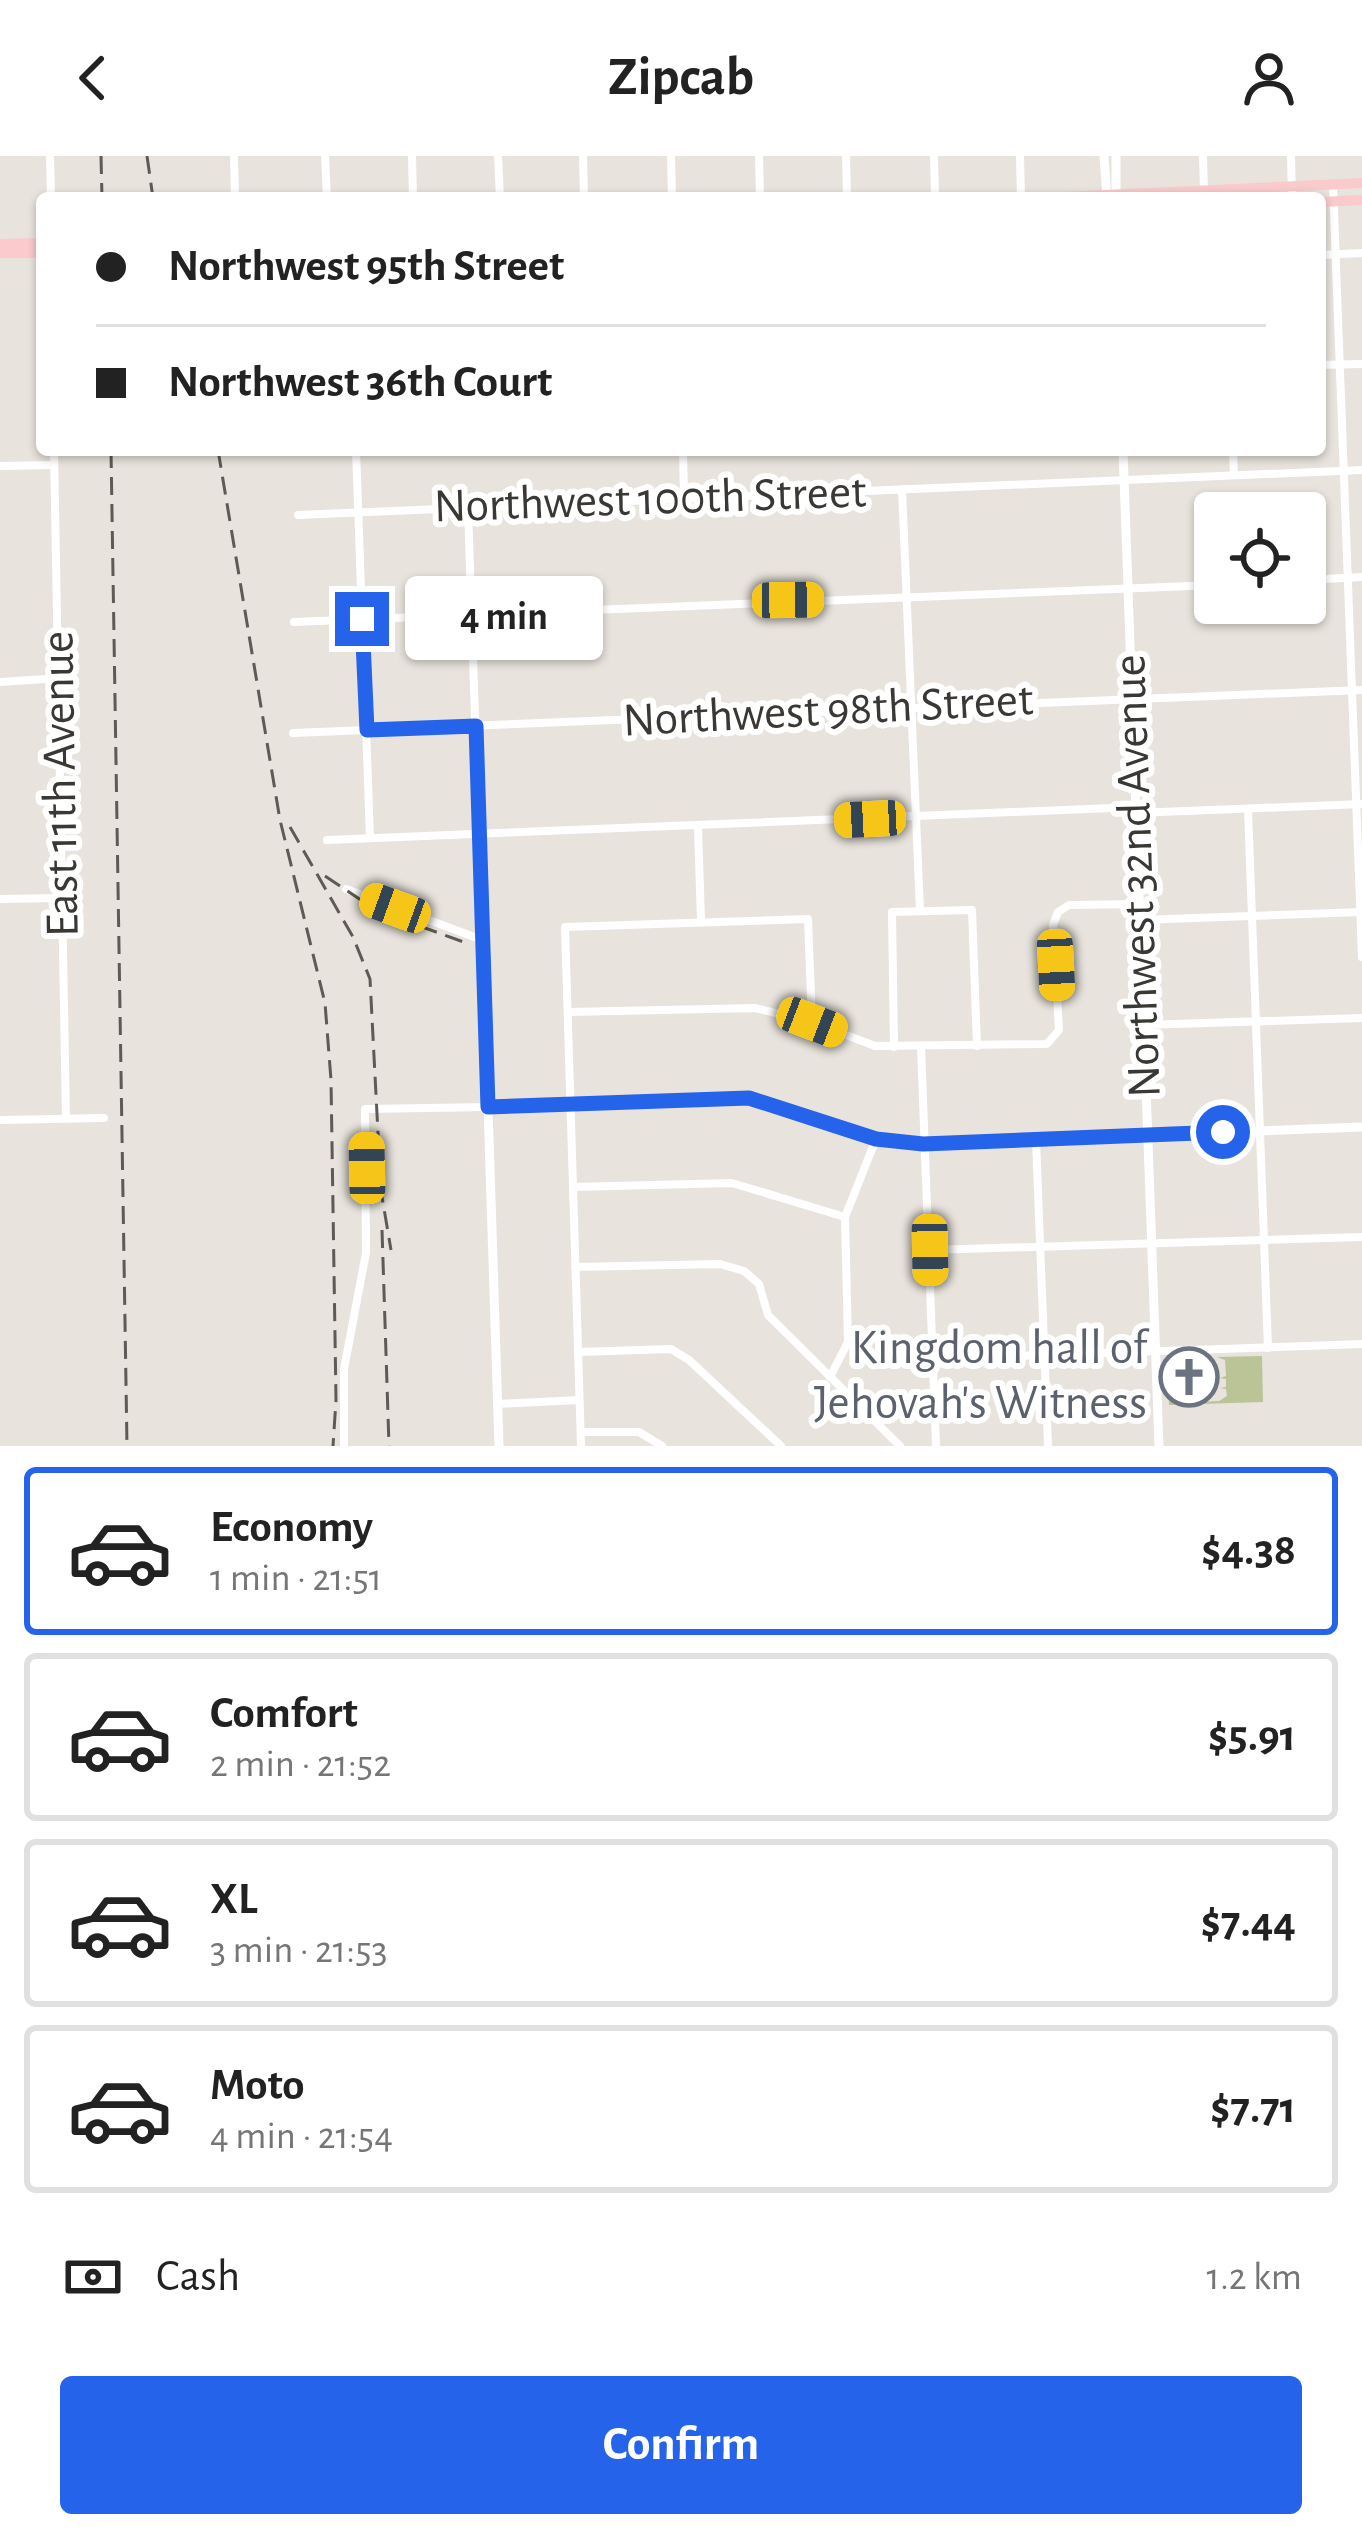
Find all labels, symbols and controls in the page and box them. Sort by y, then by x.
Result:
icon: back [60,45,126,111]
icon: person [1236,45,1302,111]
text: Zipcab [608,51,754,105]
text: Northwest 95th Street [168,244,564,289]
text: Northwest 36th Court [168,360,552,405]
street label: Northwest 100th Street [433,468,867,532]
map controls [1194,492,1326,624]
button: locate [1194,492,1326,624]
callout: 4 min [404,577,602,661]
car [752,581,824,619]
route end [335,592,389,646]
text: 4 min [460,598,548,637]
street label: East 11th Avenue [34,630,88,938]
street label: Northwest 32nd Avenue [1106,653,1170,1099]
street label: Northwest 98th Street [621,676,1035,746]
car [833,799,907,839]
car [355,879,435,937]
car [1036,928,1076,1002]
car [772,992,852,1052]
route start [1196,1105,1250,1159]
car [348,1132,386,1204]
car [911,1214,949,1286]
place label: Kingdom hall of Jehovah's Witness [814,1325,1149,1428]
church icon: Kingdom hall of Jehovah's Witness [1158,1346,1220,1408]
icon: car [66,1497,174,1605]
text: Economy [210,1505,373,1550]
text: $4.38 [1201,1528,1296,1573]
text: 1 min · 21:51 [210,1559,382,1598]
icon: car [66,1683,174,1791]
text: Comfort [210,1691,358,1736]
text: $5.91 [1208,1714,1296,1759]
text: 2 min · 21:52 [210,1745,391,1784]
icon: car [66,1869,174,1977]
text: XL [210,1877,258,1922]
text: $7.44 [1201,1900,1296,1945]
text: 3 min · 21:53 [210,1931,388,1970]
icon: car [66,2055,174,2163]
text: Moto [210,2063,305,2108]
text: $7.71 [1210,2086,1296,2131]
text: 4 min · 21:54 [210,2117,393,2156]
icon: cash [60,2244,126,2310]
text: Cash [156,2254,240,2299]
text: 1.2 km [1206,2258,1302,2297]
button: Confirm [60,2376,1302,2514]

